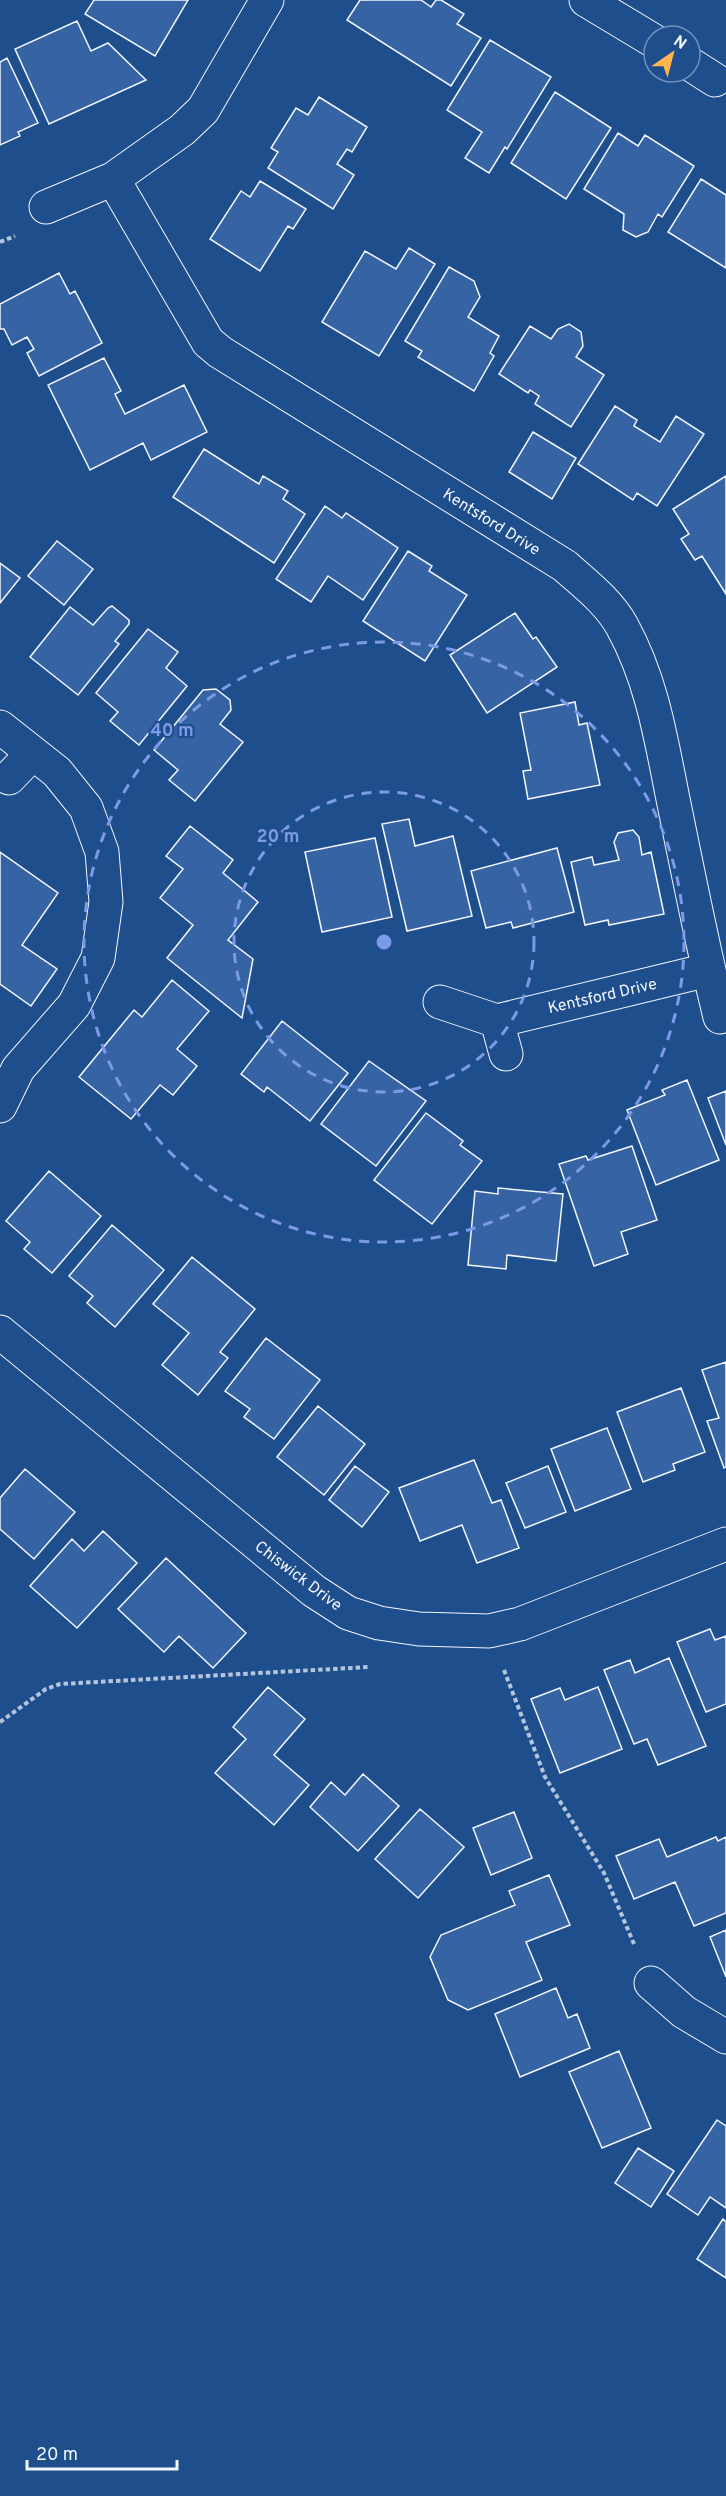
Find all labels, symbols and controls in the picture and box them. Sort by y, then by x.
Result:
north arrow [642,24,702,84]
text: N [669,32,690,55]
street label: Kentsford Drive [438,485,543,561]
text: 40 m [150,720,194,743]
text: 20 m [256,826,300,849]
centre of rings [374,932,394,952]
street label: Kentsford Drive [546,975,659,1019]
street label: Chiswick Drive [250,1537,346,1616]
scale bar [27,2433,177,2471]
text: 20 m [36,2444,78,2467]

